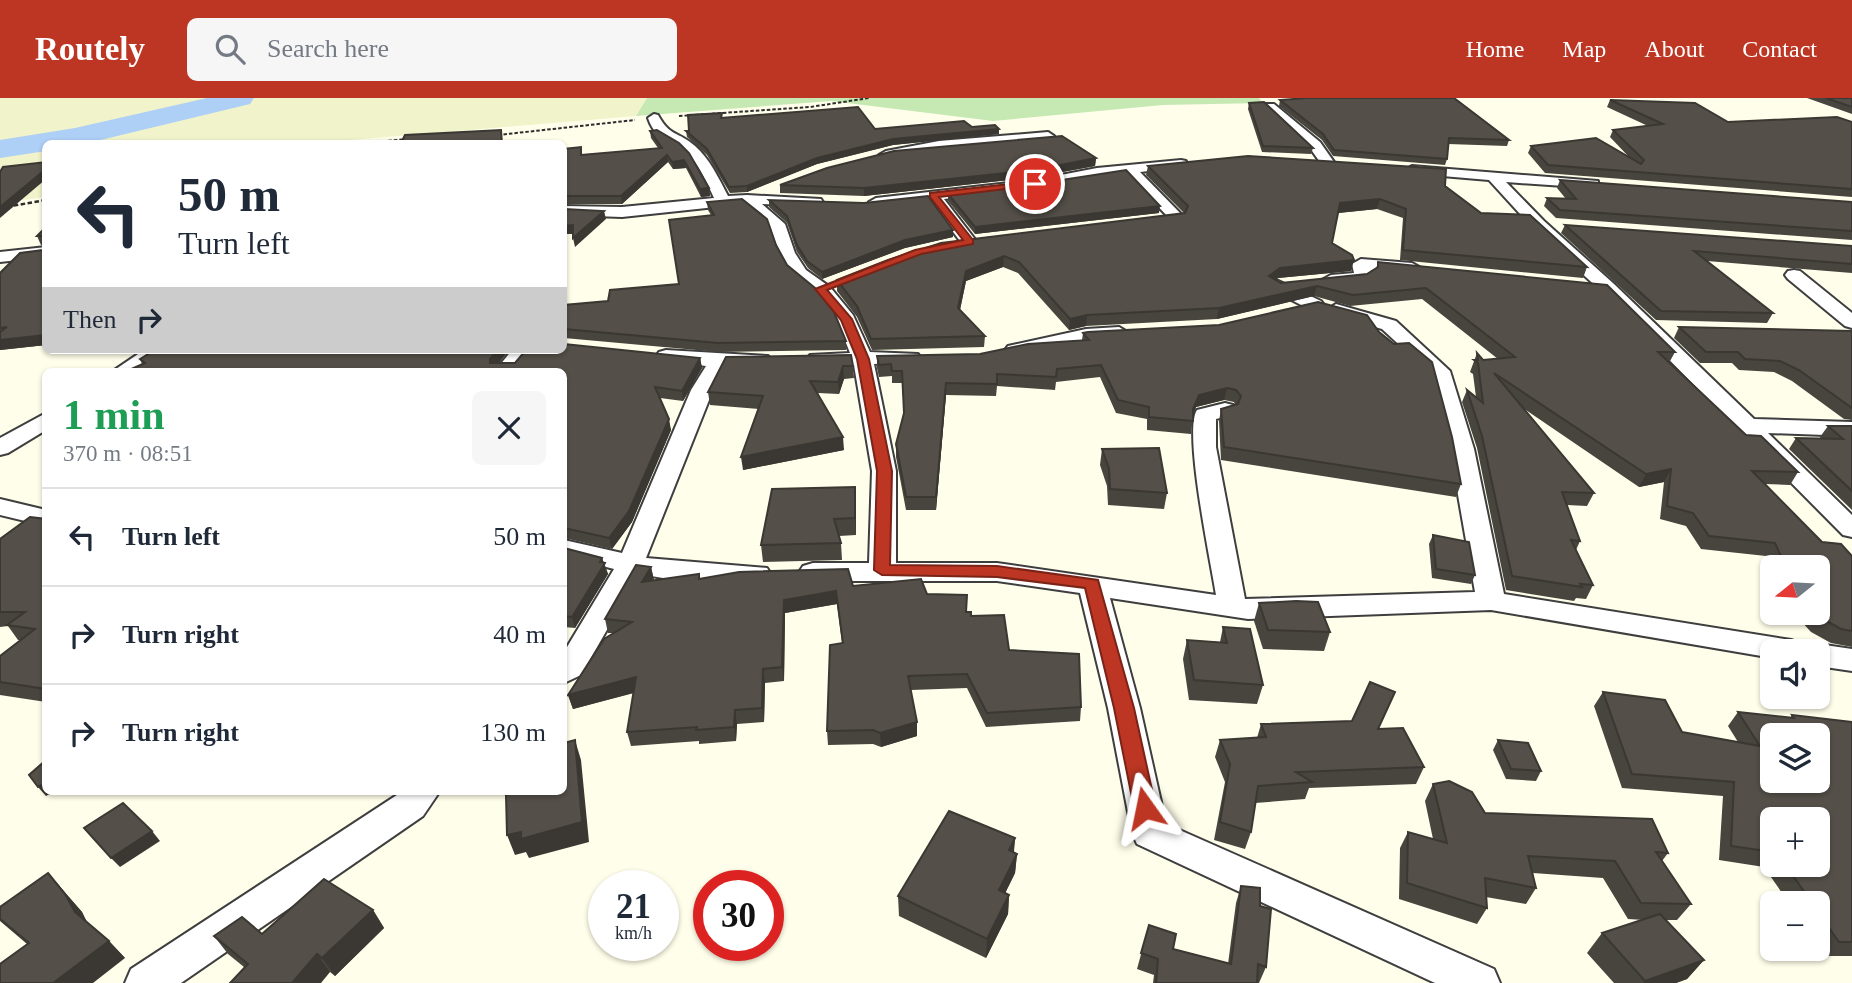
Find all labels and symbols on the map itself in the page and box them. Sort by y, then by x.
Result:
pin [1005,154,1065,214]
north arrow [1760,555,1830,625]
position arrow [1108,771,1182,845]
speed limit sign: 30 [693,870,784,961]

